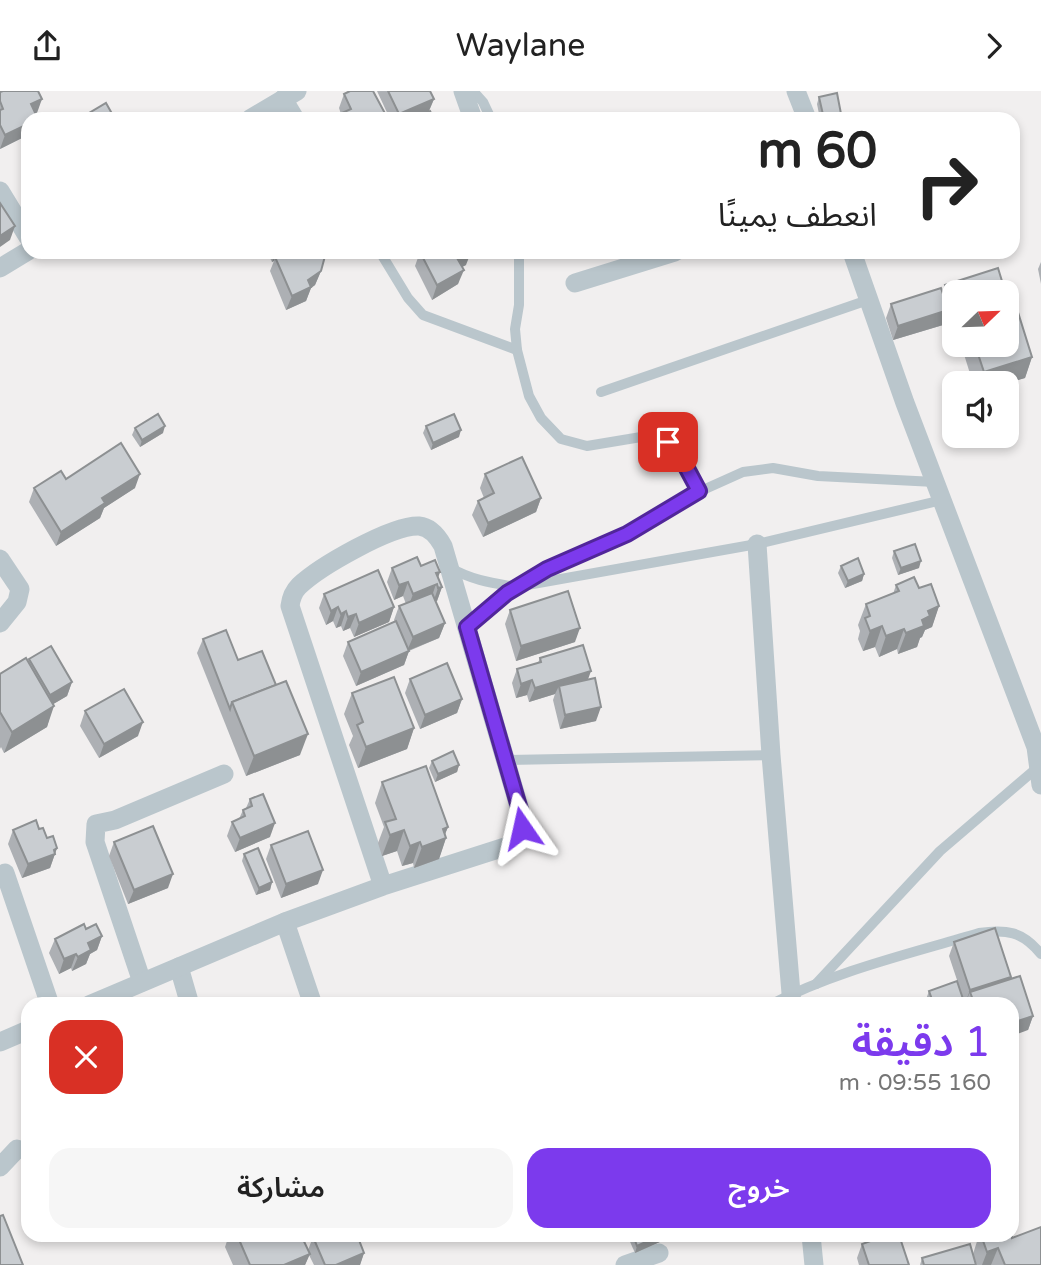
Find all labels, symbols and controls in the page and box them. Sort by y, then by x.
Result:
icon: share [28,27,66,65]
text: Waylane [456,27,585,65]
icon: forward [975,27,1013,65]
text: 60 m [758,122,877,181]
icon: right [901,140,992,231]
text: انعطف يمينًا [718,197,877,235]
north arrow [942,280,1018,357]
map controls [942,280,1019,448]
button: sound [942,371,1019,448]
pin [638,412,698,472]
icon: arrive [649,423,687,461]
position arrow [485,791,559,865]
text: 1 دقيقة [852,1017,991,1068]
button: close [49,1020,123,1094]
text: 160 m · 09:55 [839,1069,991,1097]
button: مشاركة [49,1148,513,1228]
button: خروج [527,1148,991,1228]

